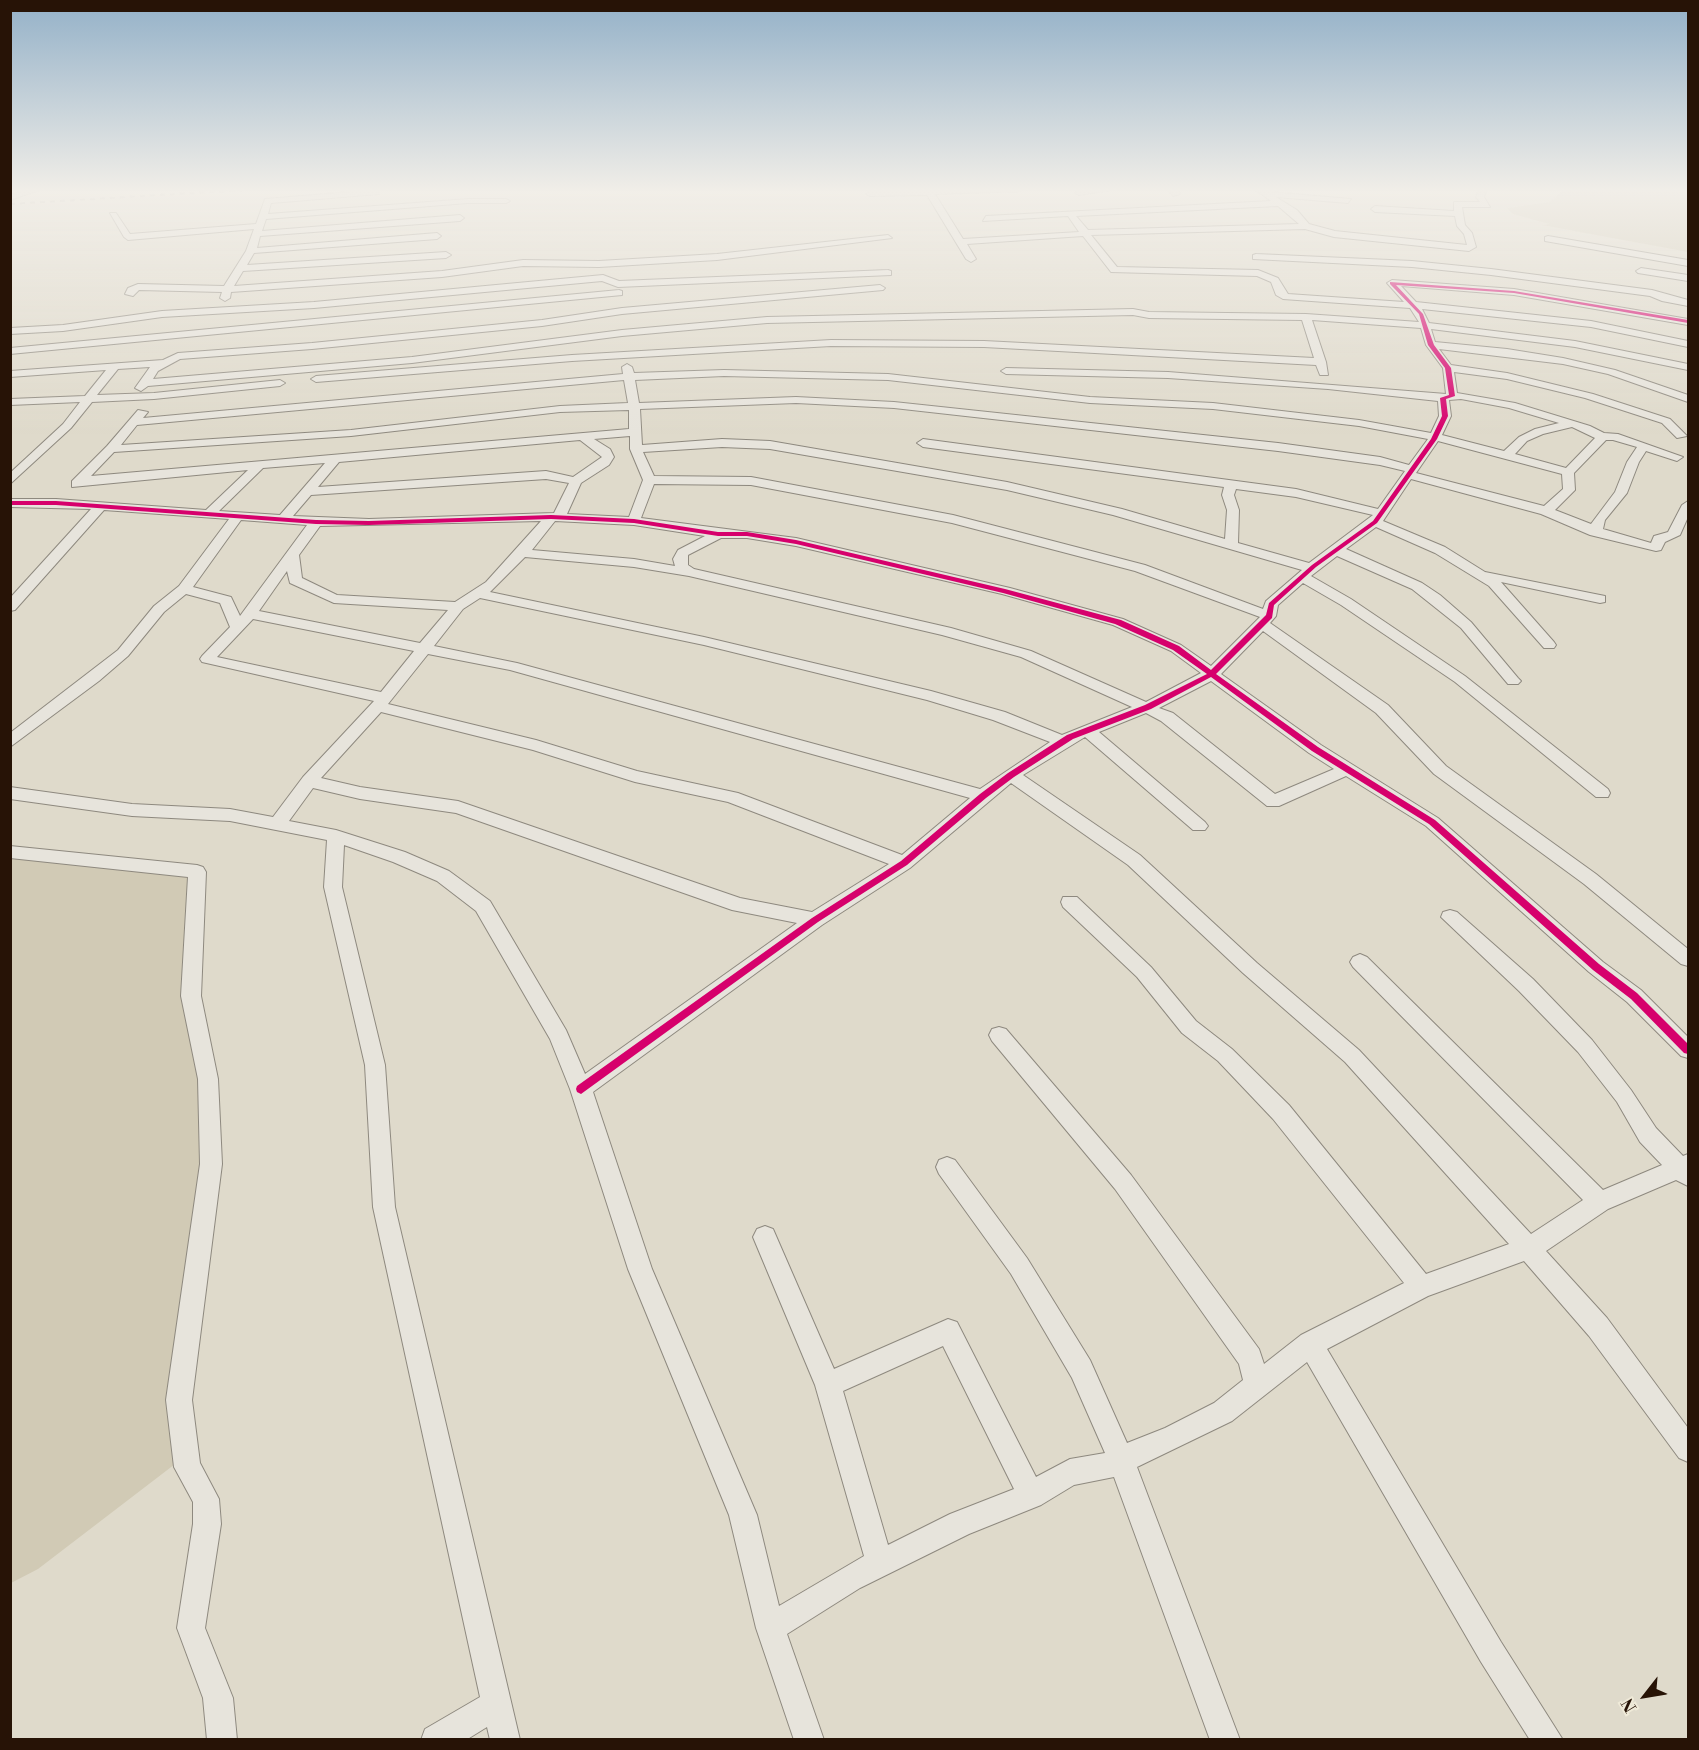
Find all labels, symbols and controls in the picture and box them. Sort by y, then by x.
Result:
north arrow [1615,1666,1675,1726]
text: N [1618,1695,1641,1716]

